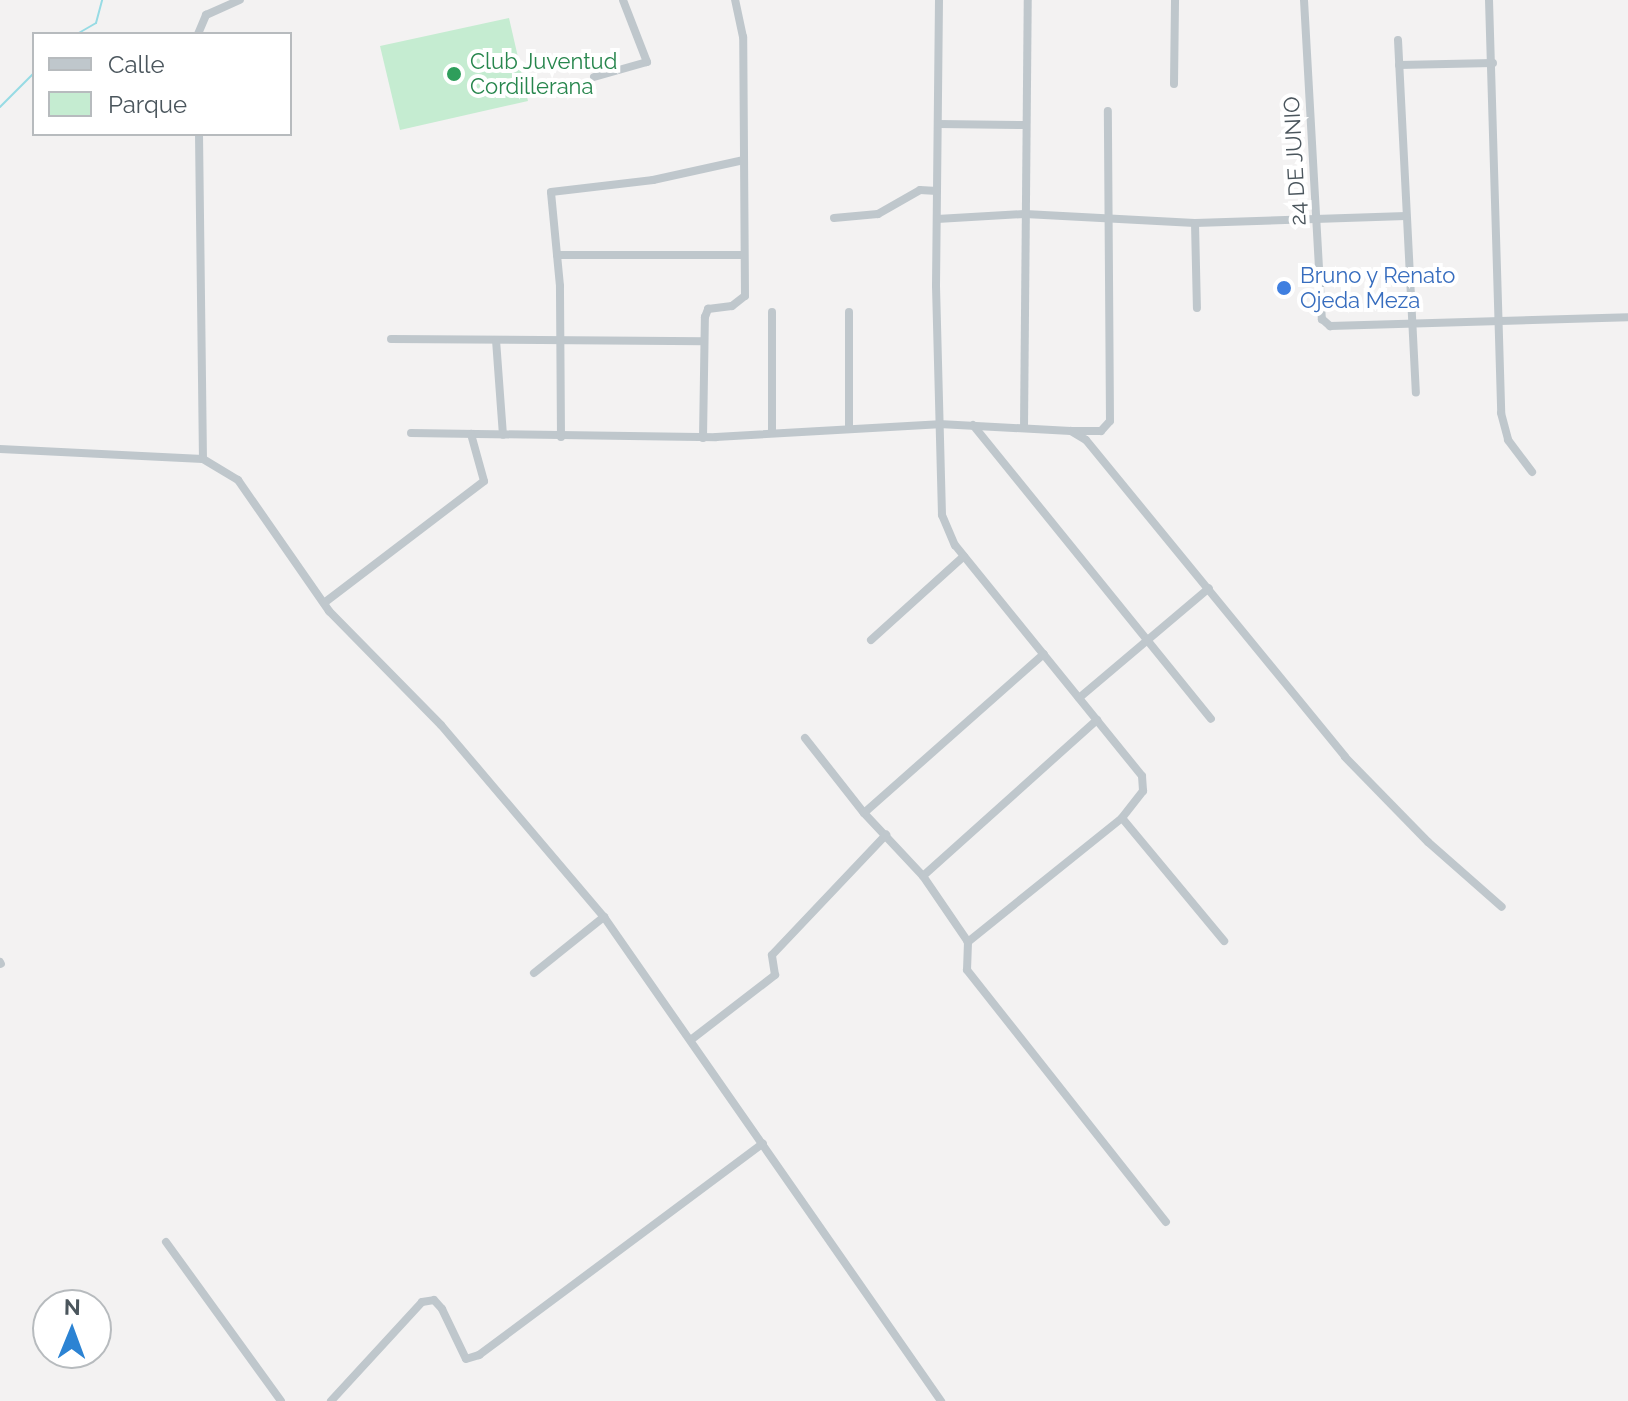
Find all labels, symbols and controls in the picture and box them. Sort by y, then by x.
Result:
legend [32,32,292,136]
place label: Club Juventud Cordillerana [470,48,618,100]
text: Calle [108,50,165,79]
marker: Club Juventud Cordillerana [445,65,463,83]
text: Parque [108,90,187,119]
street label: 24 DE JUNIO [1278,95,1312,227]
place label: Bruno y Renato Ojeda Meza [1300,262,1456,314]
marker: Bruno y Renato Ojeda Meza [1275,279,1293,297]
north arrow [32,1289,112,1369]
text: N [64,1294,81,1320]

